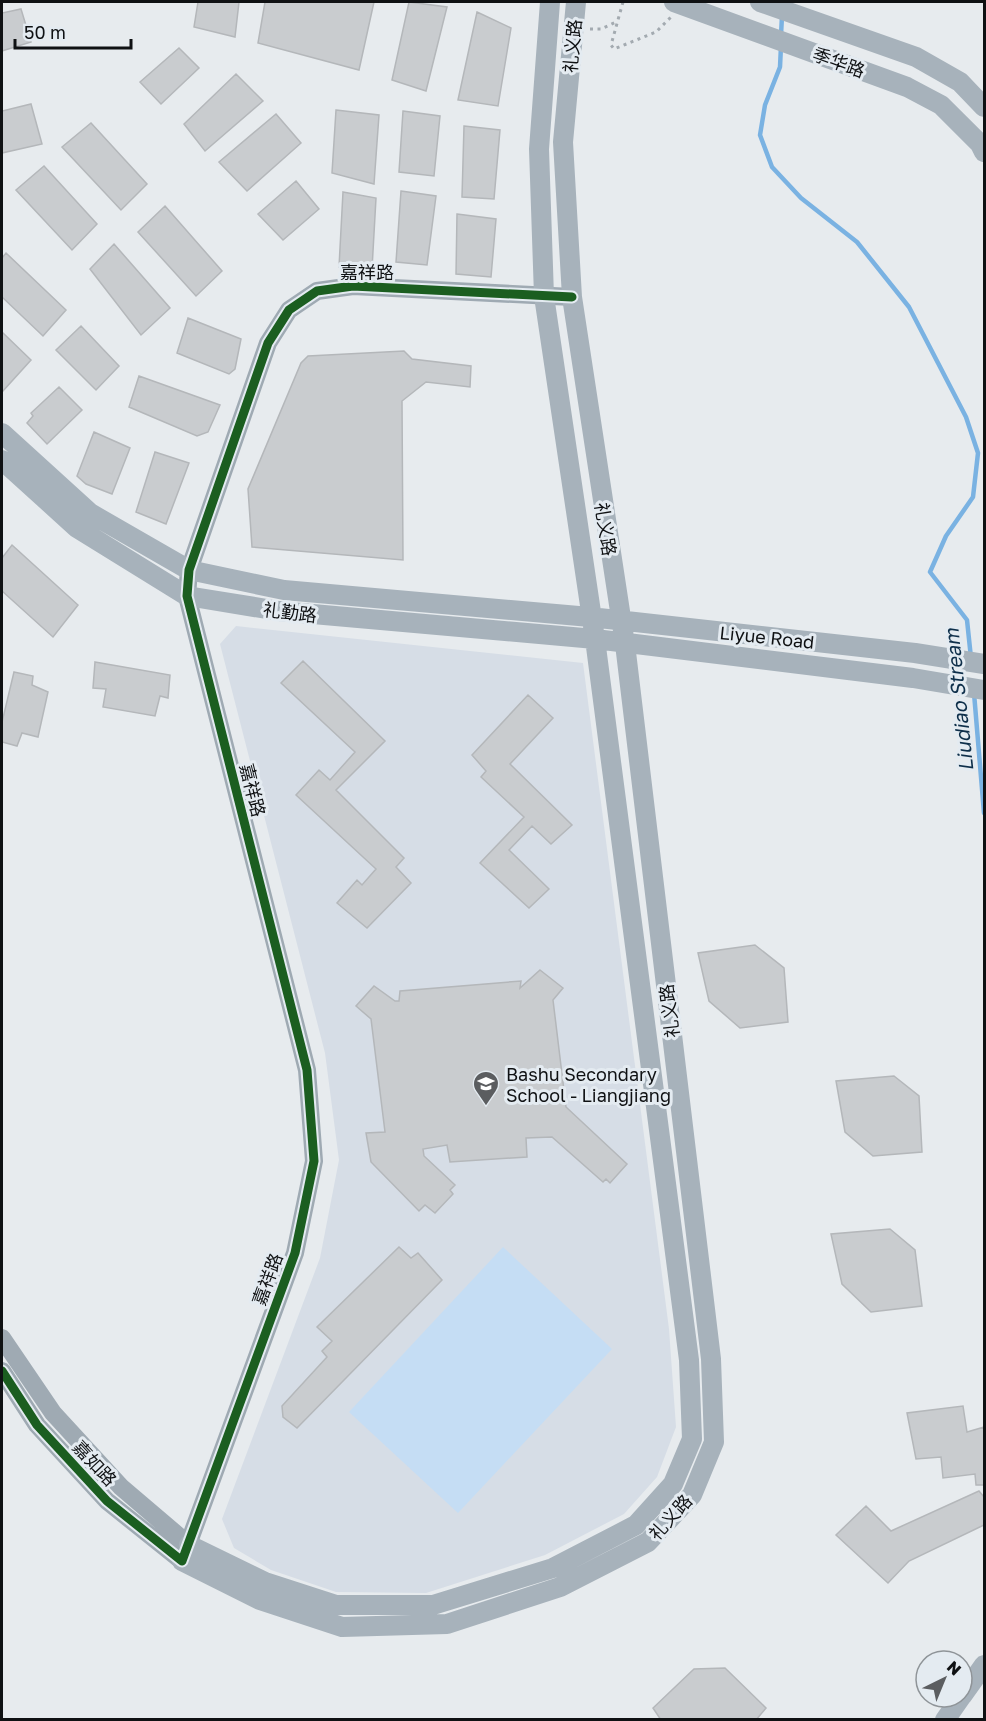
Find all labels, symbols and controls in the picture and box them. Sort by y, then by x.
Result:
scale bar [15,12,130,50]
street label: 礼义路 [559,18,585,74]
text: 50 m [24,21,66,43]
street label: 季华路 [810,42,868,82]
street label: 嘉祥路 [340,261,394,283]
street label: 礼义路 [591,501,621,557]
street label: 礼勤路 [262,598,318,626]
street label: Liyue Road [719,621,815,653]
water label: Liudiao Stream [938,626,977,773]
street label: 嘉祥路 [236,761,270,819]
street label: 礼义路 [655,983,683,1039]
place label: Bashu Secondary School - Liangjiang [506,1063,671,1106]
school or university icon: Bashu Secondary School - Liangjiang [471,1069,501,1107]
street label: 嘉祥路 [247,1250,287,1308]
street label: 嘉如路 [69,1436,121,1490]
street label: 礼义路 [644,1490,696,1544]
north arrow [914,1649,974,1709]
text: N [943,1657,966,1679]

